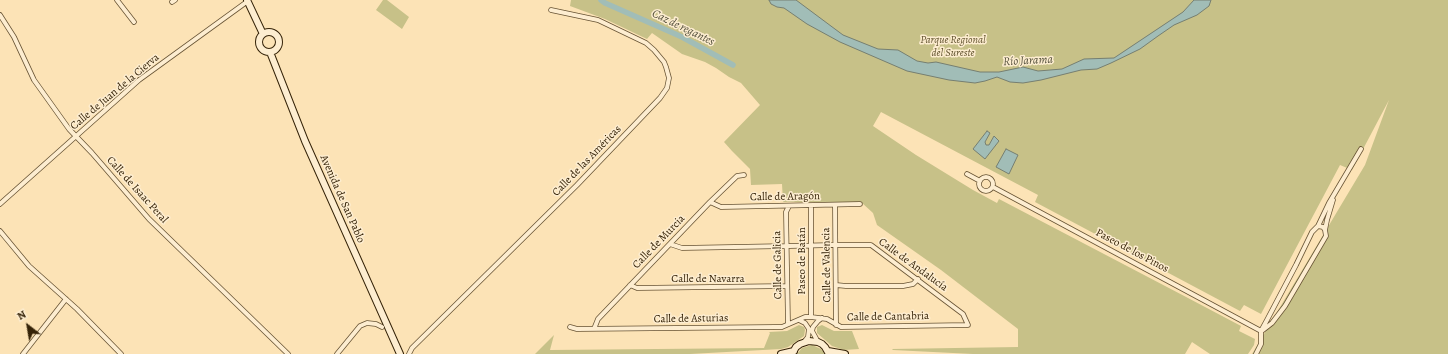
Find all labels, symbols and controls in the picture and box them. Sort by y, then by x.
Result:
water label: Caz de regantes [649,7,717,49]
park label: Parque Regional del Sureste [920,33,986,59]
street label: Calle de Juan de la Cierva [68,51,162,133]
water label: Río Jarama [1003,53,1053,69]
street label: Calle de las Américas [550,123,624,199]
street label: Avenida de San Pablo [317,153,367,245]
street label: Calle de Isaac Peral [104,154,170,226]
street label: Calle de Aragón [750,190,820,204]
street label: Calle de Murcia [630,212,688,272]
street label: Paseo de los Pinos [1093,226,1171,276]
street label: Paseo de Batán [795,227,809,295]
street label: Calle de Valencia [820,227,834,303]
street label: Calle de Galicia [771,231,785,299]
street label: Calle de Andalucía [876,235,950,295]
street label: Calle de Navarra [671,272,745,286]
north arrow [8,306,48,346]
text: N [14,307,29,324]
street label: Calle de Cantabria [847,310,929,324]
street label: Calle de Asturias [653,312,729,326]

